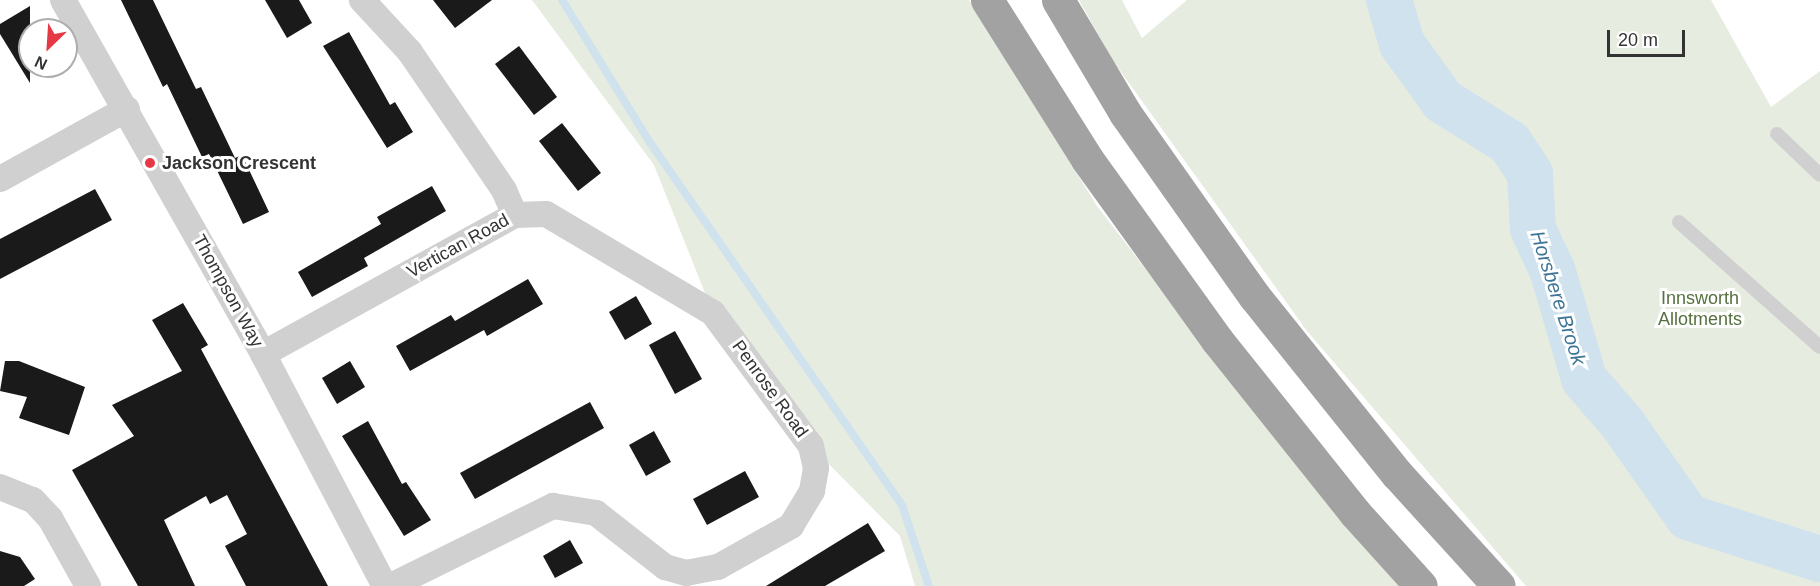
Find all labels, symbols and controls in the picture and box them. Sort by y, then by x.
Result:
north arrow [18,18,78,78]
scale bar [1610,18,1688,56]
text: 20 m [1618,30,1658,50]
text: N [32,53,50,73]
place label: Jackson Crescent [162,152,316,174]
marker: Jackson Crescent [143,156,157,170]
street label: Vertican Road [403,209,513,283]
water label: Horsbere Brook [1525,228,1591,368]
street label: Thompson Way [188,231,268,351]
park label: Innsworth Allotments [1658,288,1742,330]
street label: Penrose Road [727,336,813,442]

